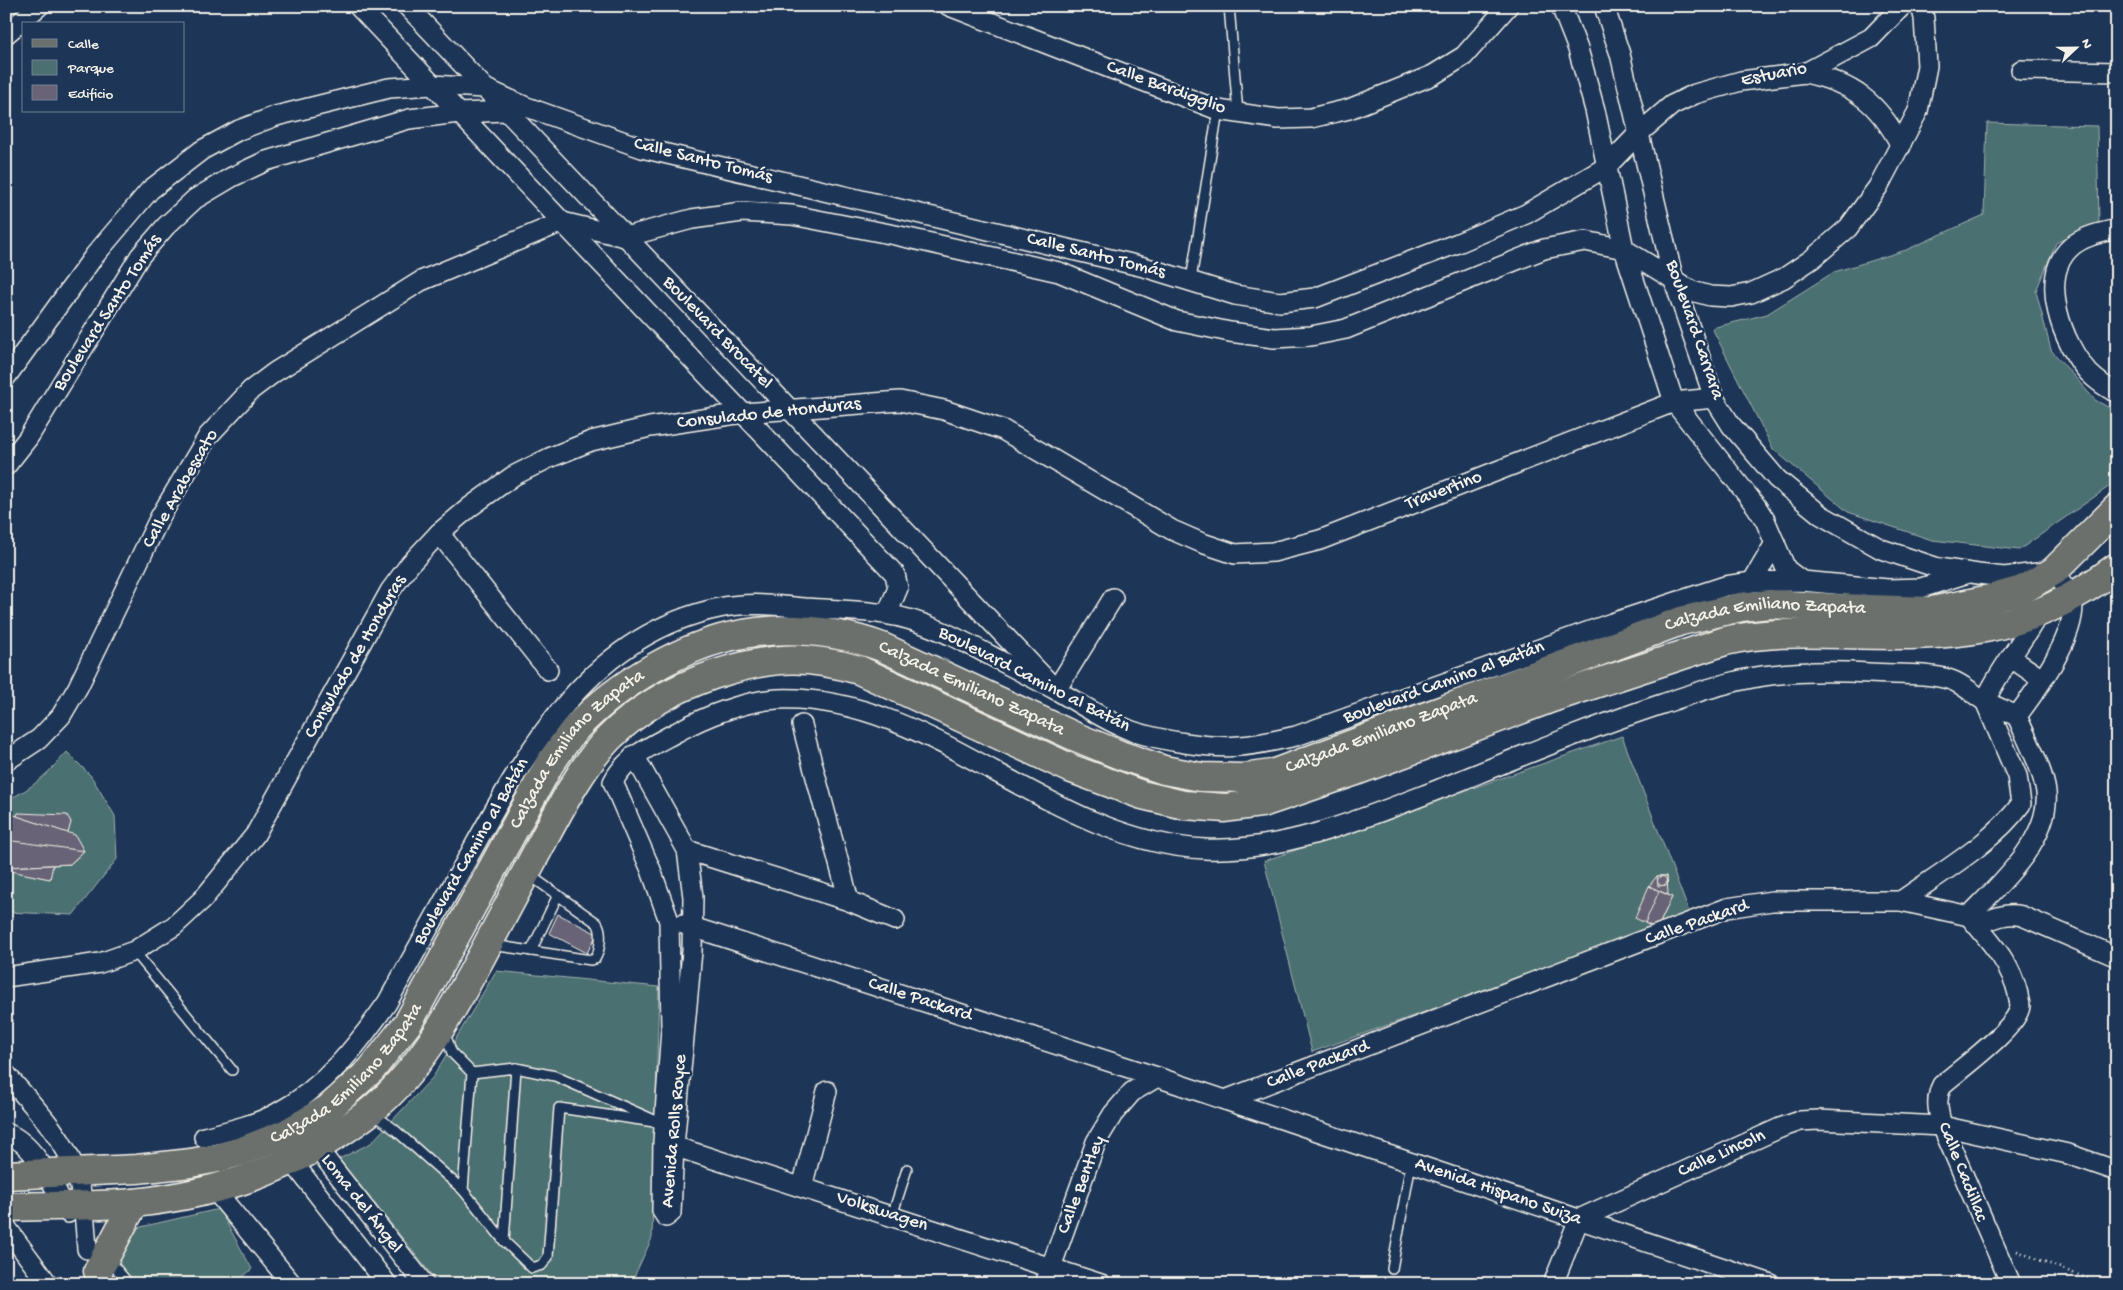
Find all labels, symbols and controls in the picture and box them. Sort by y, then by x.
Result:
legend [22,22,185,112]
north arrow [2050,22,2100,72]
text: Calle [68,36,99,54]
text: N [2076,37,2095,51]
street label: Calle Bardigglio [1103,56,1229,120]
street label: Estuario [1739,57,1809,93]
text: Parque [67,60,114,78]
text: Edificio [68,86,114,104]
street label: Calle Santo Tomás [631,133,776,190]
street label: Calle Santo Tomás [1024,228,1169,285]
street label: Boulevard Santo Tomás [48,229,168,397]
street label: Boulevard Carrara [1659,256,1729,404]
street label: Boulevard Brocatel [656,271,777,395]
street label: Consulado de Honduras [676,393,863,435]
street label: Calle Arabescato [138,425,224,553]
street label: Travertino [1401,466,1486,516]
street label: Consulado de Honduras [300,570,413,743]
street label: Calzada Emiliano Zapata [1662,592,1868,638]
street label: Boulevard Camino al Batán [933,621,1134,738]
street label: Calzada Emiliano Zapata [875,635,1070,742]
street label: Boulevard Camino al Batán [1339,636,1548,730]
street label: Calzada Emiliano Zapata [505,664,650,833]
street label: Calzada Emiliano Zapata [1282,686,1482,779]
street label: Boulevard Camino al Batán [408,754,535,951]
street label: Calle Packard [1642,894,1754,951]
street label: Calle Packard [865,972,977,1028]
street label: Calzada Emiliano Zapata [267,998,429,1150]
street label: Calle Packard [1264,1034,1374,1095]
street label: Avenida Rolls Royce [657,1053,693,1209]
street label: Calle Cadillac [1932,1119,1993,1225]
street label: Calle Lincoln [1675,1125,1769,1183]
street label: Calle Bentley [1053,1132,1111,1237]
street label: Loma del Ángel [315,1150,407,1258]
street label: Avenida Hispano Suiza [1412,1153,1586,1232]
street label: Volkswagen [832,1186,931,1238]

